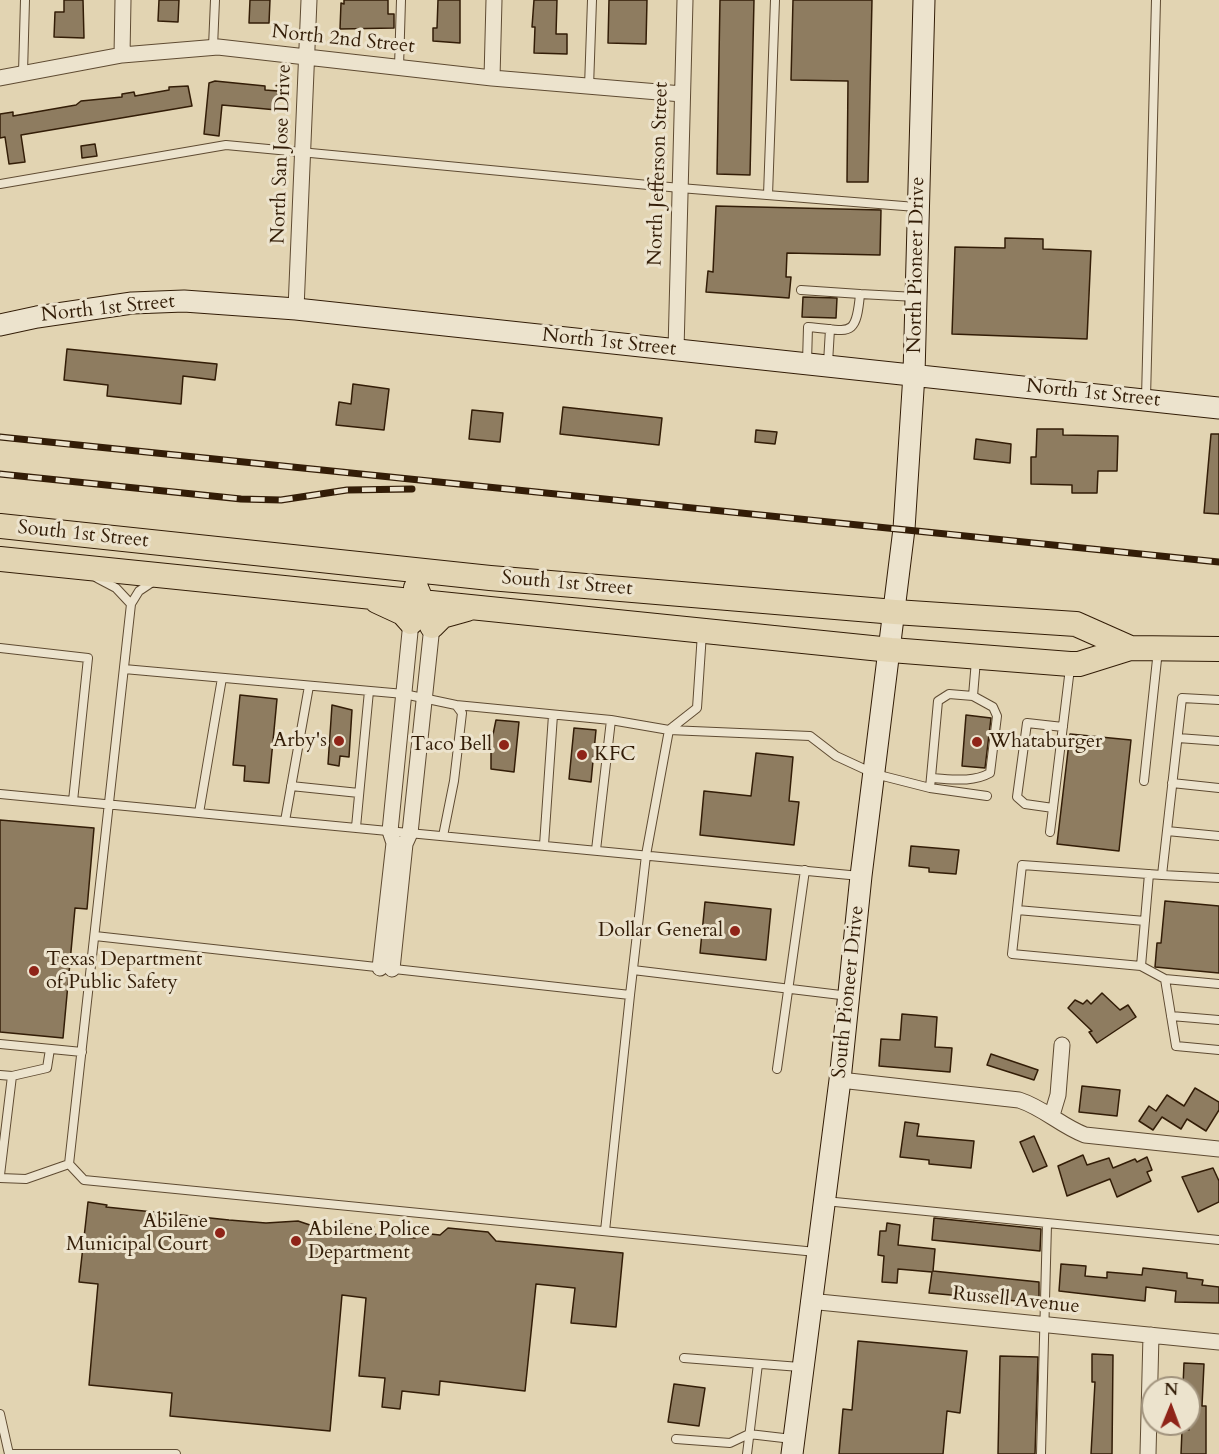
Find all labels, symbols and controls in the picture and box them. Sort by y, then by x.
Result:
street label: North 2nd Street [270,21,416,59]
street label: North San Jose Drive [267,63,297,245]
street label: North Jefferson Street [644,81,674,267]
street label: North Pioneer Drive [903,176,931,354]
street label: North 1st Street [40,290,176,328]
street label: North 1st Street [541,324,677,362]
street label: North 1st Street [1025,375,1161,413]
street label: South 1st Street [16,516,150,554]
street label: South 1st Street [501,566,633,602]
place label: Arby's [273,729,327,753]
place label: Whataburger [989,730,1102,754]
place label: Taco Bell [411,733,492,757]
marker: Arby's [332,734,346,748]
marker: Whataburger [970,735,984,749]
marker: Taco Bell [497,738,511,752]
place label: KFC [594,743,636,767]
marker: KFC [575,748,589,762]
street label: South Pioneer Drive [828,905,870,1079]
place label: Dollar General [598,919,723,943]
marker: Dollar General [728,924,742,938]
place label: Texas Department of Public Safety [46,948,202,995]
marker: Texas Department of Public Safety [27,964,41,978]
place label: Abilene Municipal Court [66,1210,208,1257]
place label: Abilene Police Department [308,1218,430,1265]
marker: Abilene Municipal Court [213,1226,227,1240]
marker: Abilene Police Department [289,1234,303,1248]
street label: Russell Avenue [951,1282,1081,1320]
north arrow [1141,1376,1201,1436]
text: N [1164,1379,1178,1401]

